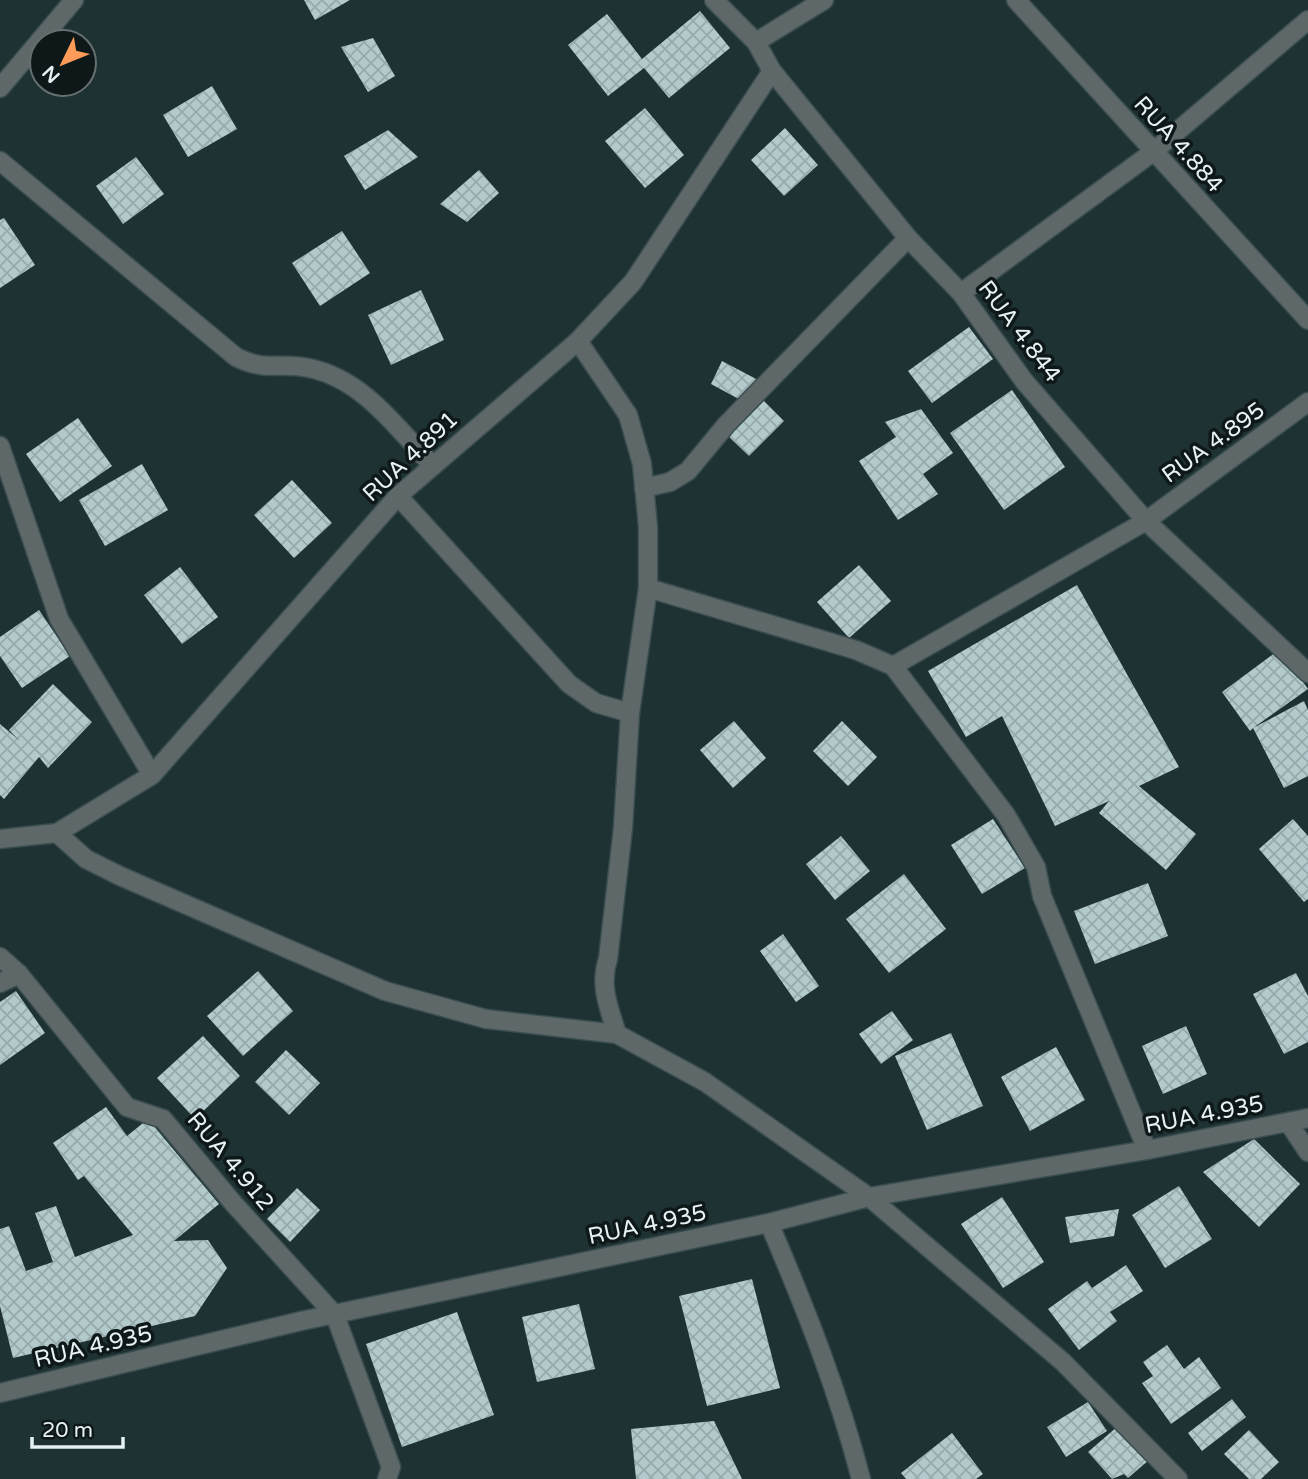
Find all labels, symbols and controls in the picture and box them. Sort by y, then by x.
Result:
north arrow [28,28,98,98]
text: N [38,61,65,87]
street label: RUA 4.884 [1128,91,1229,199]
street label: RUA 4.844 [972,275,1067,388]
street label: RUA 4.895 [1157,396,1270,489]
street label: RUA 4.891 [357,406,464,508]
street label: RUA 4.935 [1142,1090,1266,1140]
street label: RUA 4.912 [181,1107,280,1217]
street label: RUA 4.935 [585,1199,709,1251]
street label: RUA 4.935 [31,1320,155,1374]
scale bar [32,1406,122,1450]
text: 20 m [42,1418,93,1443]

